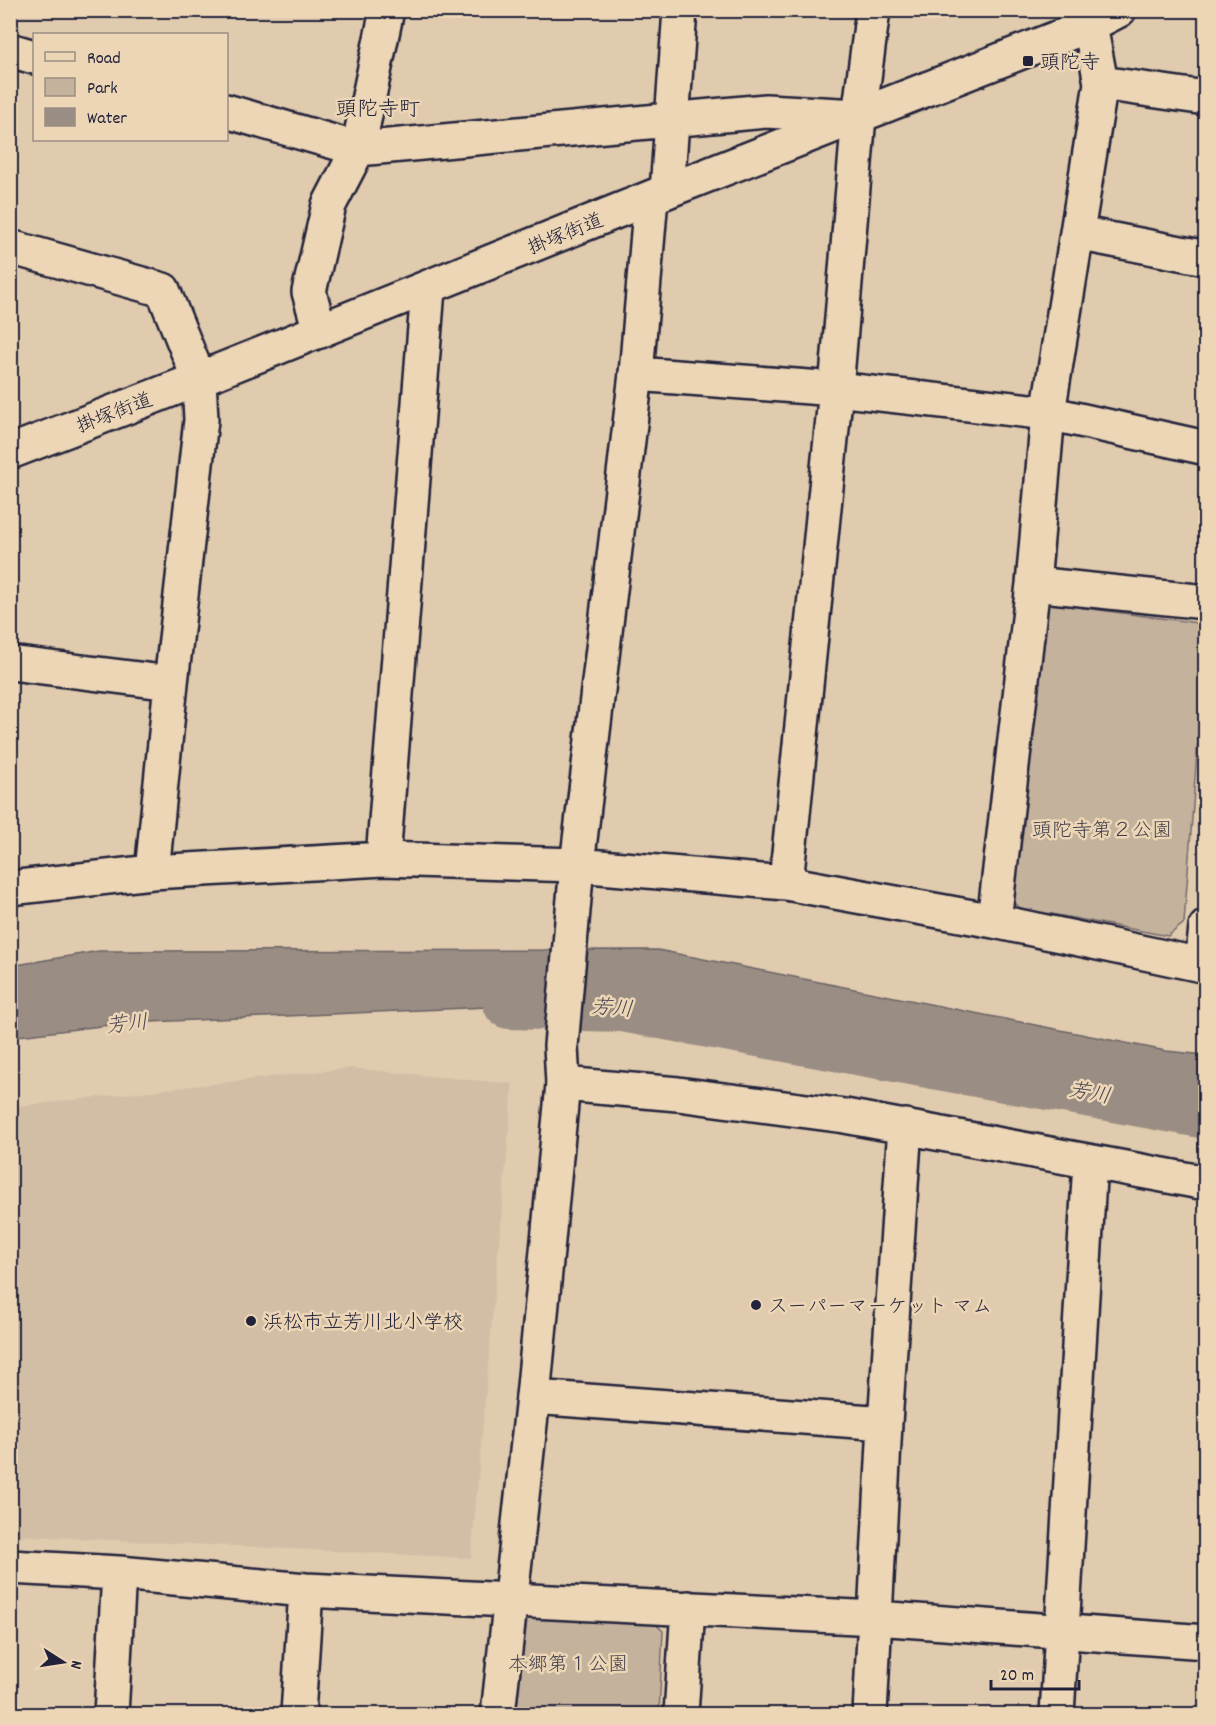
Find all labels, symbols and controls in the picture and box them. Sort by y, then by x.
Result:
legend [33,33,228,141]
text: Road [87,47,121,72]
place label: 頭陀寺 [1040,50,1100,78]
marker: 頭陀寺 [1021,54,1035,68]
text: Park [87,77,118,102]
district label: 頭陀寺町 [336,96,420,126]
text: Water [87,107,127,132]
street label: 掛塚街道 [524,208,608,264]
street label: 掛塚街道 [73,387,157,442]
park label: 頭陀寺第２公園 [1032,818,1172,846]
water label: 芳川 [590,993,634,1027]
water label: 芳川 [105,1009,150,1043]
water label: 芳川 [1066,1077,1113,1113]
place label: スーパーマーケット マム [768,1294,992,1322]
marker: スーパーマーケット マム [749,1298,763,1312]
place label: 浜松市立芳川北小学校 [263,1310,463,1338]
marker: 浜松市立芳川北小学校 [244,1314,258,1328]
north arrow [33,1632,93,1692]
park label: 本郷第１公園 [508,1652,628,1680]
scale bar [991,1653,1080,1691]
text: N [63,1658,87,1671]
text: 20 m [1000,1664,1034,1689]

